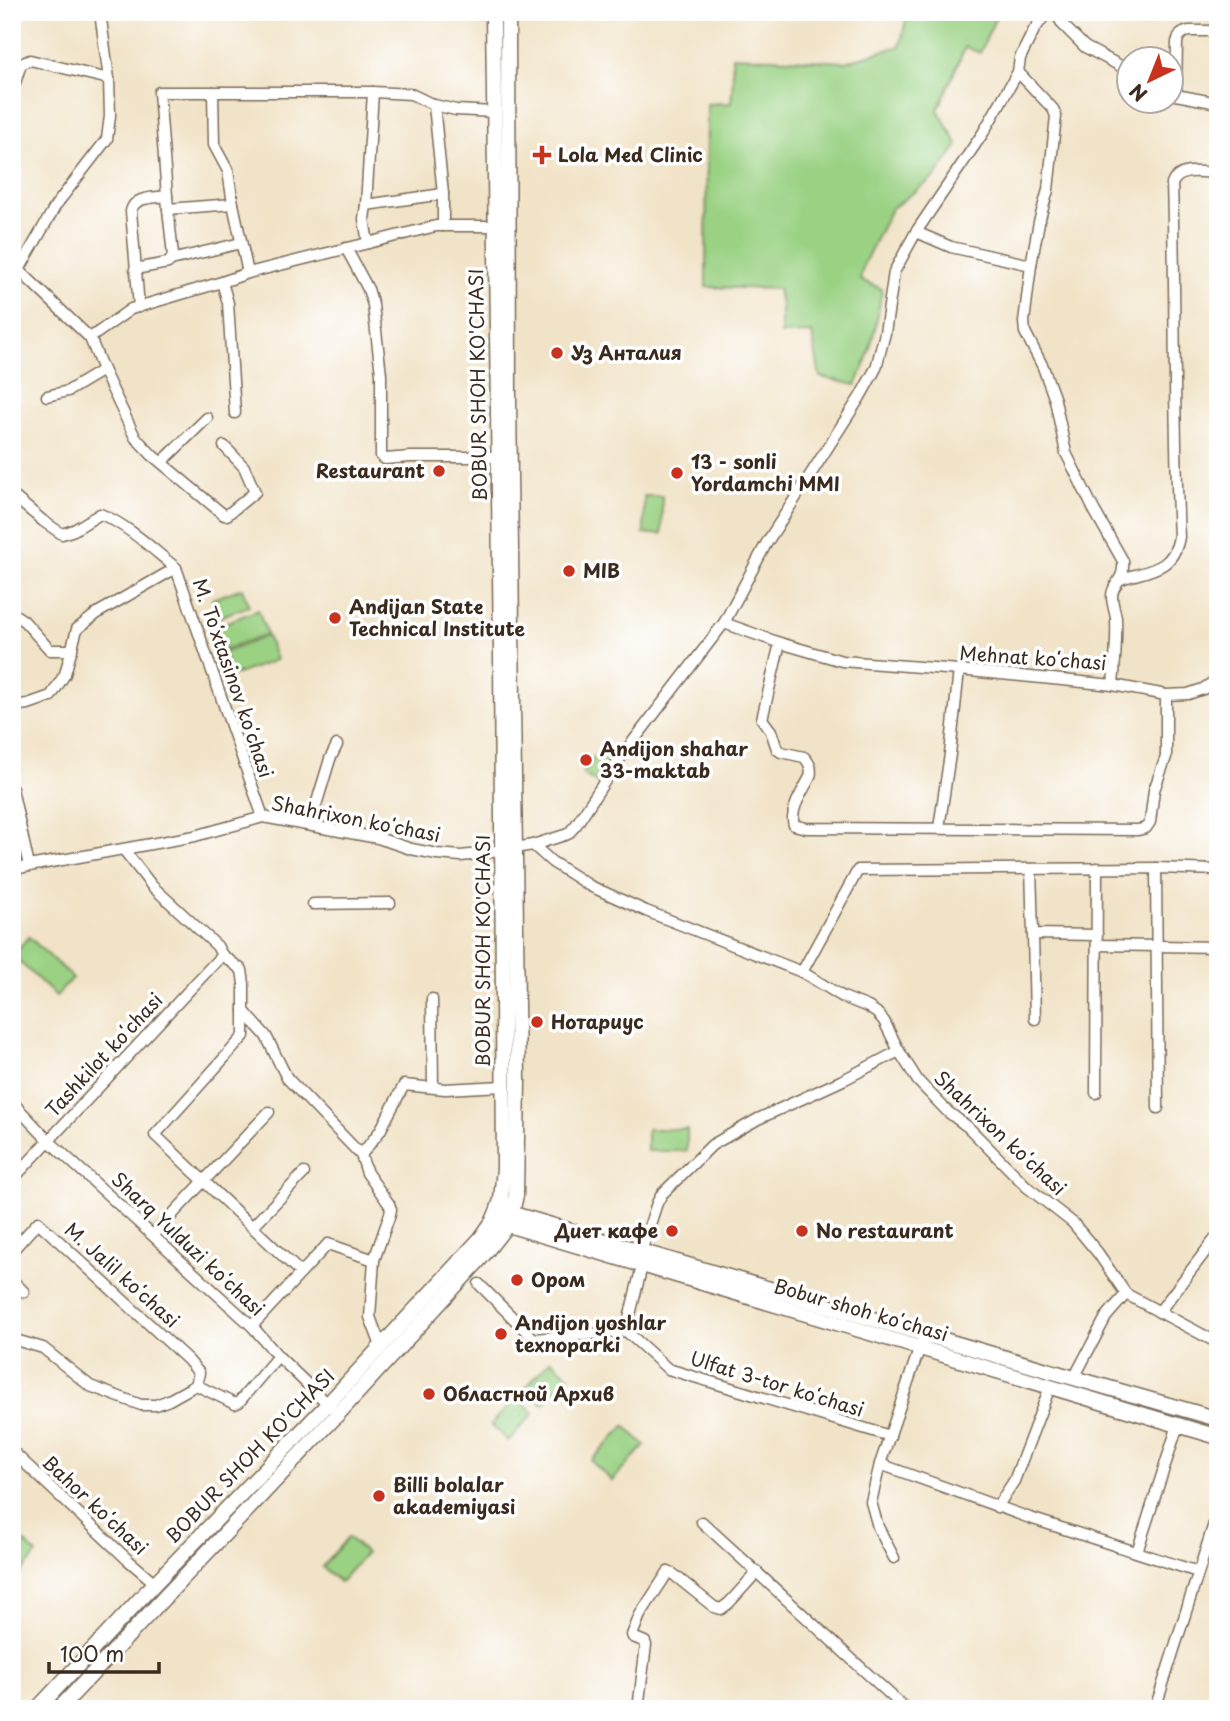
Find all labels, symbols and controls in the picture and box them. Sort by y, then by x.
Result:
north arrow [1114,46,1184,116]
text: N [1123,78,1153,109]
place label: Lola Med Clinic [558,140,703,168]
marker: Lola Med Clinic [532,145,552,165]
street label: BOBUR SHOH KO'CHASI [461,268,493,502]
place label: Уз Анталия [571,338,682,366]
marker: Уз Анталия [549,345,565,361]
place label: 13 - sonli Yordamchi MMI [691,447,840,497]
place label: Restaurant [316,456,425,484]
marker: Restaurant [431,463,447,479]
marker: 13 - sonli Yordamchi MMI [669,465,685,481]
place label: MIB [583,556,620,584]
marker: MIB [561,563,577,579]
street label: M. Toʻxtasinov koʻchasi [187,574,281,781]
place label: Andijan State Technical Institute [349,592,525,642]
marker: Andijan State Technical Institute [327,610,343,626]
street label: Mehnat koʻchasi [959,638,1108,676]
place label: Andijon shahar 33-maktab [600,734,748,784]
marker: Andijon shahar 33-maktab [578,752,594,768]
street label: Shahrixon koʻchasi [269,788,443,848]
street label: BOBUR SHOH KO'CHASI [468,834,496,1068]
street label: Tashkilot koʻchasi [38,986,168,1123]
place label: Нотариус [551,1007,644,1035]
marker: Нотариус [529,1014,545,1030]
street label: Shahrixon koʻchasi [928,1063,1073,1201]
street label: Sharq Yulduzi koʻchasi [106,1165,271,1322]
street label: M. Jalil koʻchasi [59,1215,186,1333]
place label: Диет кафе [554,1216,658,1244]
place label: No restaurant [816,1216,954,1244]
marker: Диет кафе [664,1223,680,1239]
marker: No restaurant [794,1223,810,1239]
place label: Ором [531,1265,585,1293]
street label: Bobur shoh koʻchasi [771,1271,952,1347]
marker: Ором [509,1272,525,1288]
place label: Andijon yoshlar texnoparki [515,1308,667,1358]
marker: Andijon yoshlar texnoparki [493,1326,509,1342]
street label: Ulfat 3-tor koʻchasi [687,1343,868,1423]
street label: BOBUR SHOH KO'CHASI [158,1362,340,1549]
place label: Областной Архив [443,1379,614,1407]
marker: Областной Архив [421,1386,437,1402]
street label: Bahor koʻchasi [37,1448,155,1561]
place label: Billi bolalar akademiyasi [393,1470,516,1520]
marker: Billi bolalar akademiyasi [371,1488,387,1504]
scale bar [49,1630,159,1674]
text: 100 m [60,1637,124,1669]

